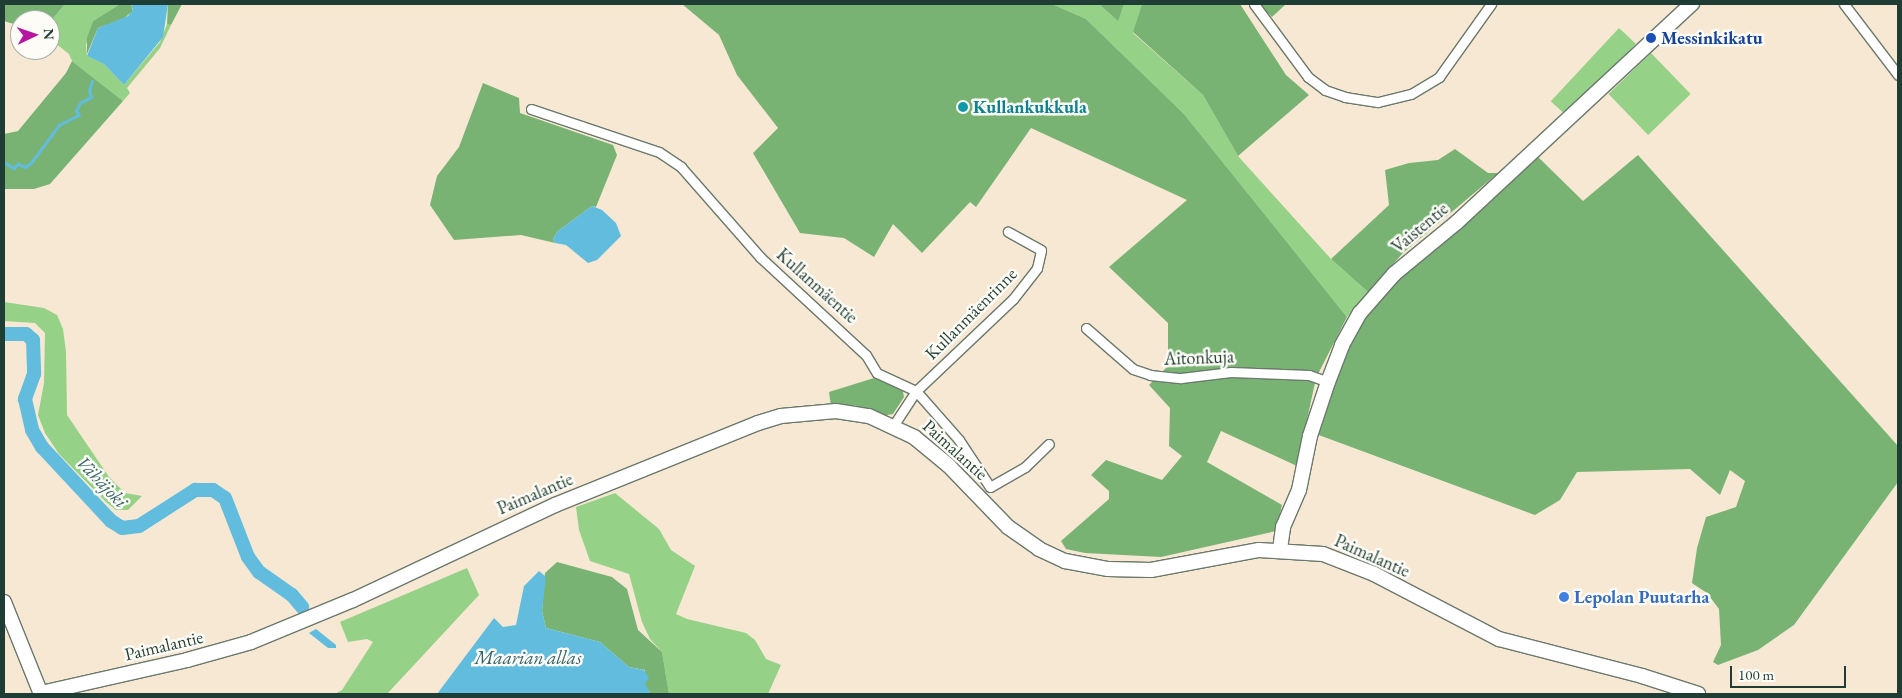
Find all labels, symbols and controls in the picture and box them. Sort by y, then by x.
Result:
north arrow [10,10,60,60]
place label: Messinkikatu [1661,27,1763,49]
text: N [40,28,58,40]
marker: Messinkikatu [1645,32,1657,44]
place label: Kullankukkula [973,96,1087,118]
marker: Kullankukkula [957,101,969,113]
street label: Vaistentie [1387,198,1453,258]
street label: Kullanmäentie [772,244,862,328]
street label: Kullanmäenrinne [921,264,1021,364]
street label: Aitonkuja [1164,346,1234,370]
street label: Paimalantie [918,415,992,485]
water label: Vähäjoki [72,451,132,513]
street label: Paimalantie [494,468,576,520]
street label: Paimalantie [1331,530,1413,582]
place label: Lepolan Puutarha [1574,586,1709,608]
marker: Lepolan Puutarha [1558,591,1570,603]
street label: Paimalantie [123,626,205,666]
water label: Maarian allas [475,647,581,669]
scale bar [1732,656,1848,688]
text: 100 m [1738,665,1774,684]

